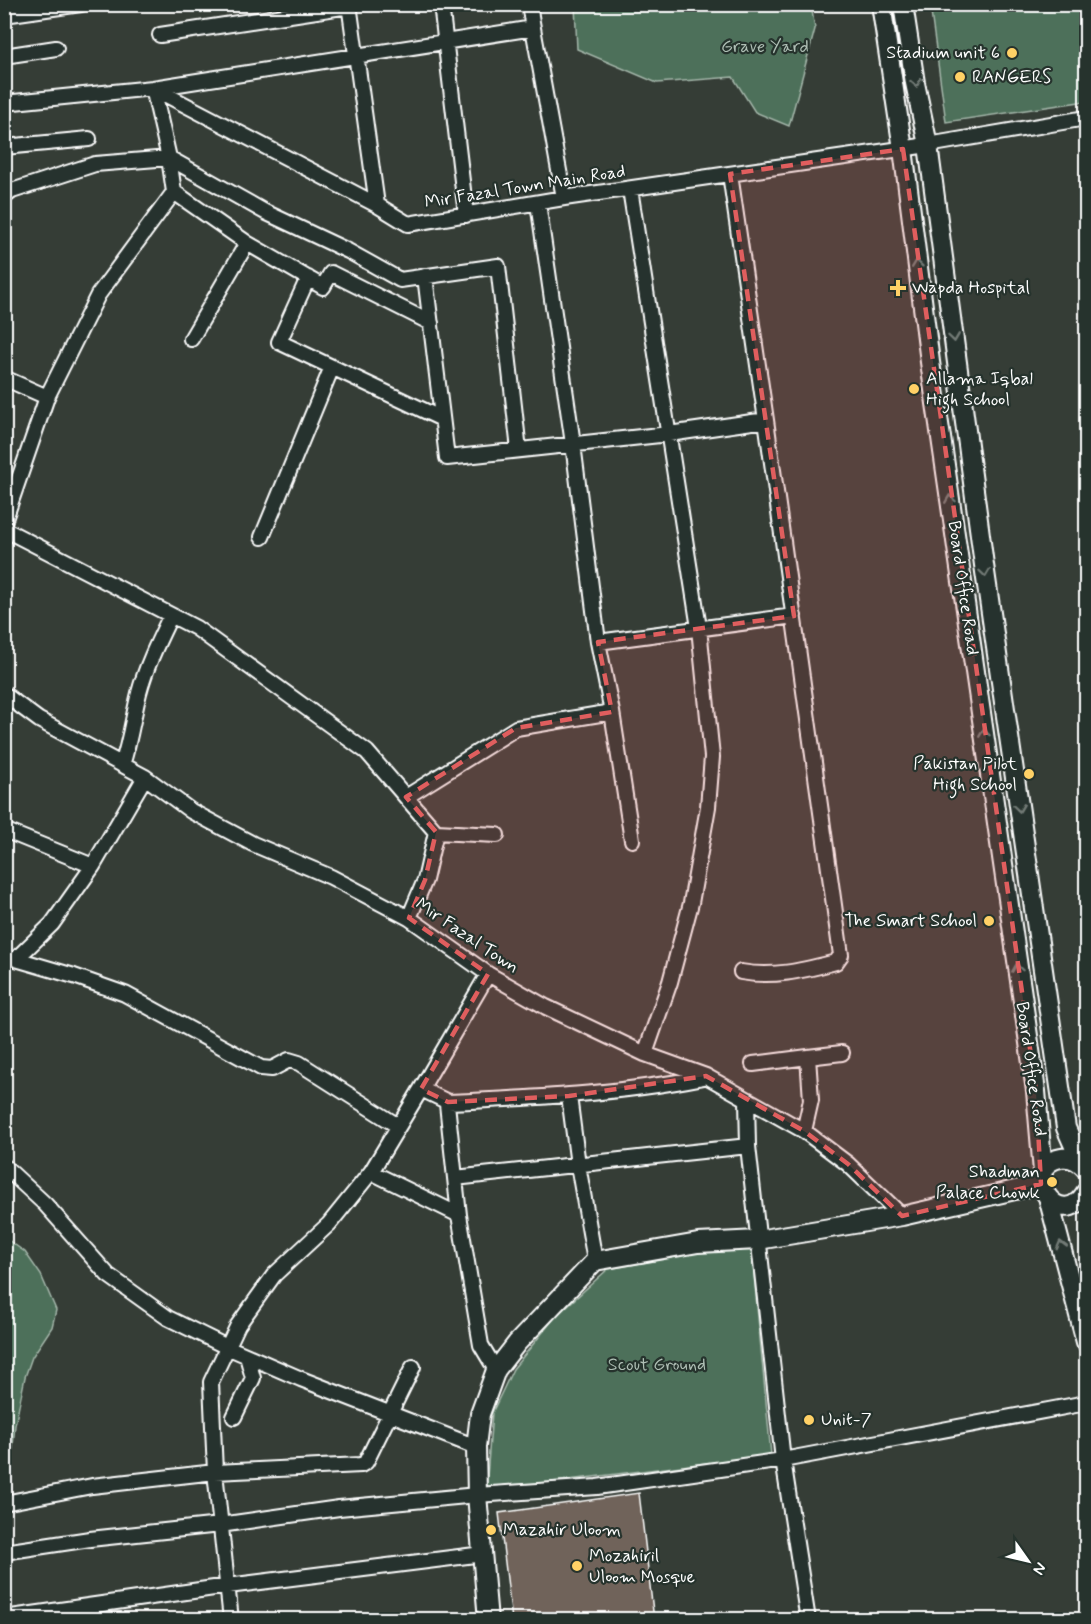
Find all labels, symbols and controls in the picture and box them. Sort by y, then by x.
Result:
park label: Grave Yard [721,35,809,59]
place label: Stadium unit 6 [886,41,1000,65]
marker: Stadium unit 6 [1005,46,1019,60]
place label: RANGERS [972,65,1052,89]
marker: RANGERS [953,70,967,84]
one-way arrow [909,78,921,88]
street label: Mir Fazal Town Main Road [423,159,627,215]
one-way arrow [911,260,924,269]
place label: Wapda Hospital [912,276,1030,300]
marker: Wapda Hospital [889,279,907,297]
one-way arrow [947,334,959,343]
place label: Allama Iqbal High School [926,367,1033,414]
marker: Allama Iqbal High School [907,382,921,396]
one-way arrow [945,494,957,503]
street label: Board Office Road [942,519,984,657]
one-way arrow [979,568,991,578]
one-way arrow [978,729,990,738]
place label: Pakistan Pilot High School [913,752,1017,799]
marker: Pakistan Pilot High School [1022,767,1036,781]
one-way arrow [1012,803,1024,812]
street label: Mir Fazal Town [410,892,524,980]
place label: The Smart School [844,909,977,933]
marker: The Smart School [982,914,996,928]
one-way arrow [1011,964,1023,973]
street label: Board Office Road [1010,1000,1052,1138]
place label: Shadman Palace Chowk [936,1160,1040,1205]
marker: Shadman Palace Chowk [1045,1175,1059,1189]
one-way arrow [1056,1240,1068,1251]
park label: Scout Ground [608,1353,706,1377]
place label: Unit-7 [821,1408,872,1432]
marker: Unit-7 [802,1413,816,1427]
place label: Mazahir Uloom [503,1518,621,1542]
marker: Mazahir Uloom [484,1523,498,1537]
north arrow [998,1531,1058,1591]
place label: Mozahiril Uloom Mosque [589,1544,695,1589]
text: N [1028,1558,1051,1579]
marker: Mozahiril Uloom Mosque [570,1559,584,1573]

